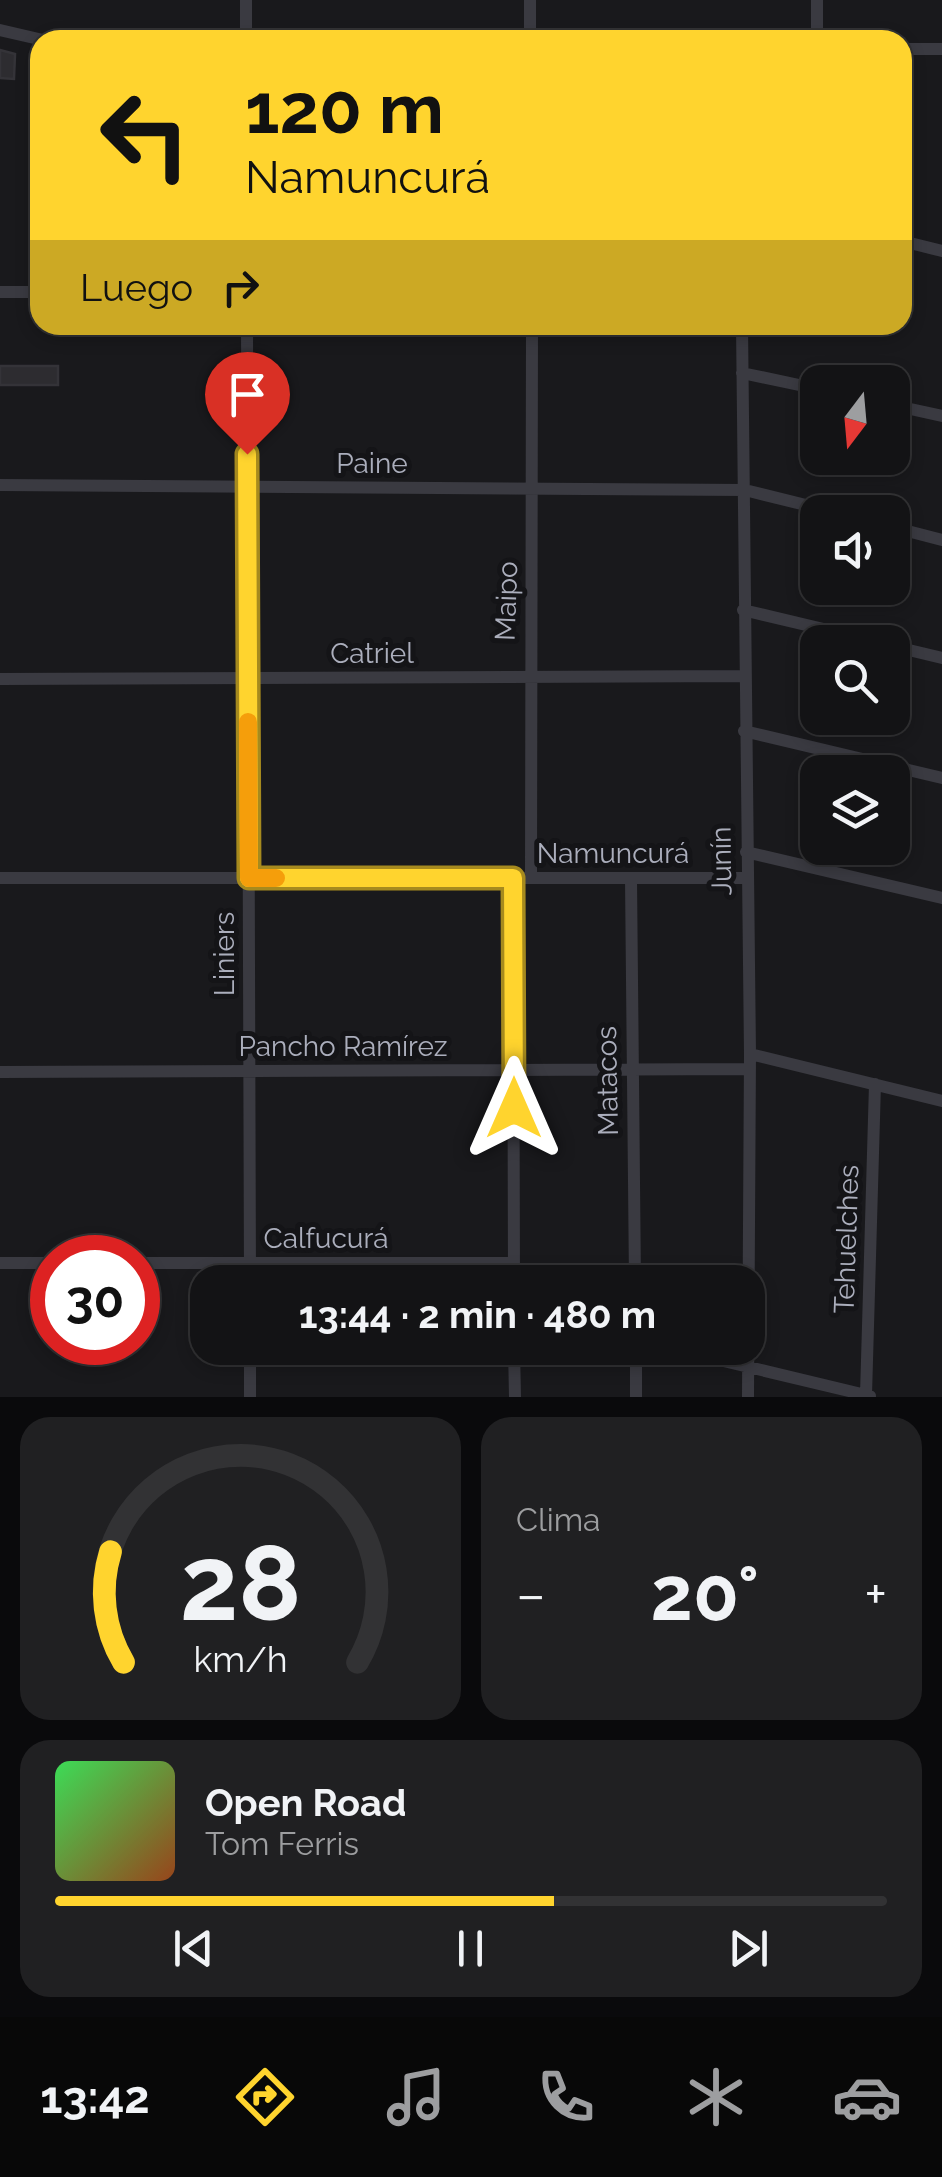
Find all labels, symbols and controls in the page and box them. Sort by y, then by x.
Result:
text: 120 m [245,67,444,149]
icon: left [80,70,210,200]
text: Namuncurá [245,151,490,204]
icon: right [213,260,268,315]
text: Luego [80,265,193,310]
pin [205,352,290,455]
north arrow [800,365,910,475]
map controls [800,365,910,865]
icon: arrive [220,367,275,422]
street label: Paine [336,447,408,480]
button: sound [800,495,910,605]
street label: Maipo [489,561,524,641]
button: search [800,625,910,735]
street label: Catriel [330,637,414,670]
button: layers [800,755,910,865]
street label: Junín [704,826,739,896]
street label: Namuncurá [537,837,689,870]
street label: Liniers [208,912,241,996]
street label: Matacos [590,1026,625,1136]
street label: Pancho Ramírez [239,1030,447,1063]
position arrow [462,1056,566,1160]
street label: Tehuelches [827,1164,866,1314]
street label: Calfucurá [264,1222,389,1255]
speed limit sign: 30 [30,1235,160,1365]
text: 13:44 · 2 min · 480 m [299,1292,656,1337]
text: Clima [516,1501,600,1538]
text: 28 [180,1522,301,1644]
text: 20° [651,1549,759,1638]
text: − [516,1562,546,1627]
text: + [864,1562,887,1627]
text: km/h [193,1638,288,1680]
text: Open Road [205,1780,406,1825]
text: Tom Ferris [205,1825,359,1862]
icon: previous [166,1921,221,1976]
icon: pause [443,1921,498,1976]
icon: next [721,1921,776,1976]
icon: directions [230,2062,300,2132]
icon: music [381,2062,451,2132]
icon: phone [531,2062,601,2132]
icon: climate [681,2062,751,2132]
icon: car [832,2062,902,2132]
text: 13:42 [40,2071,150,2124]

